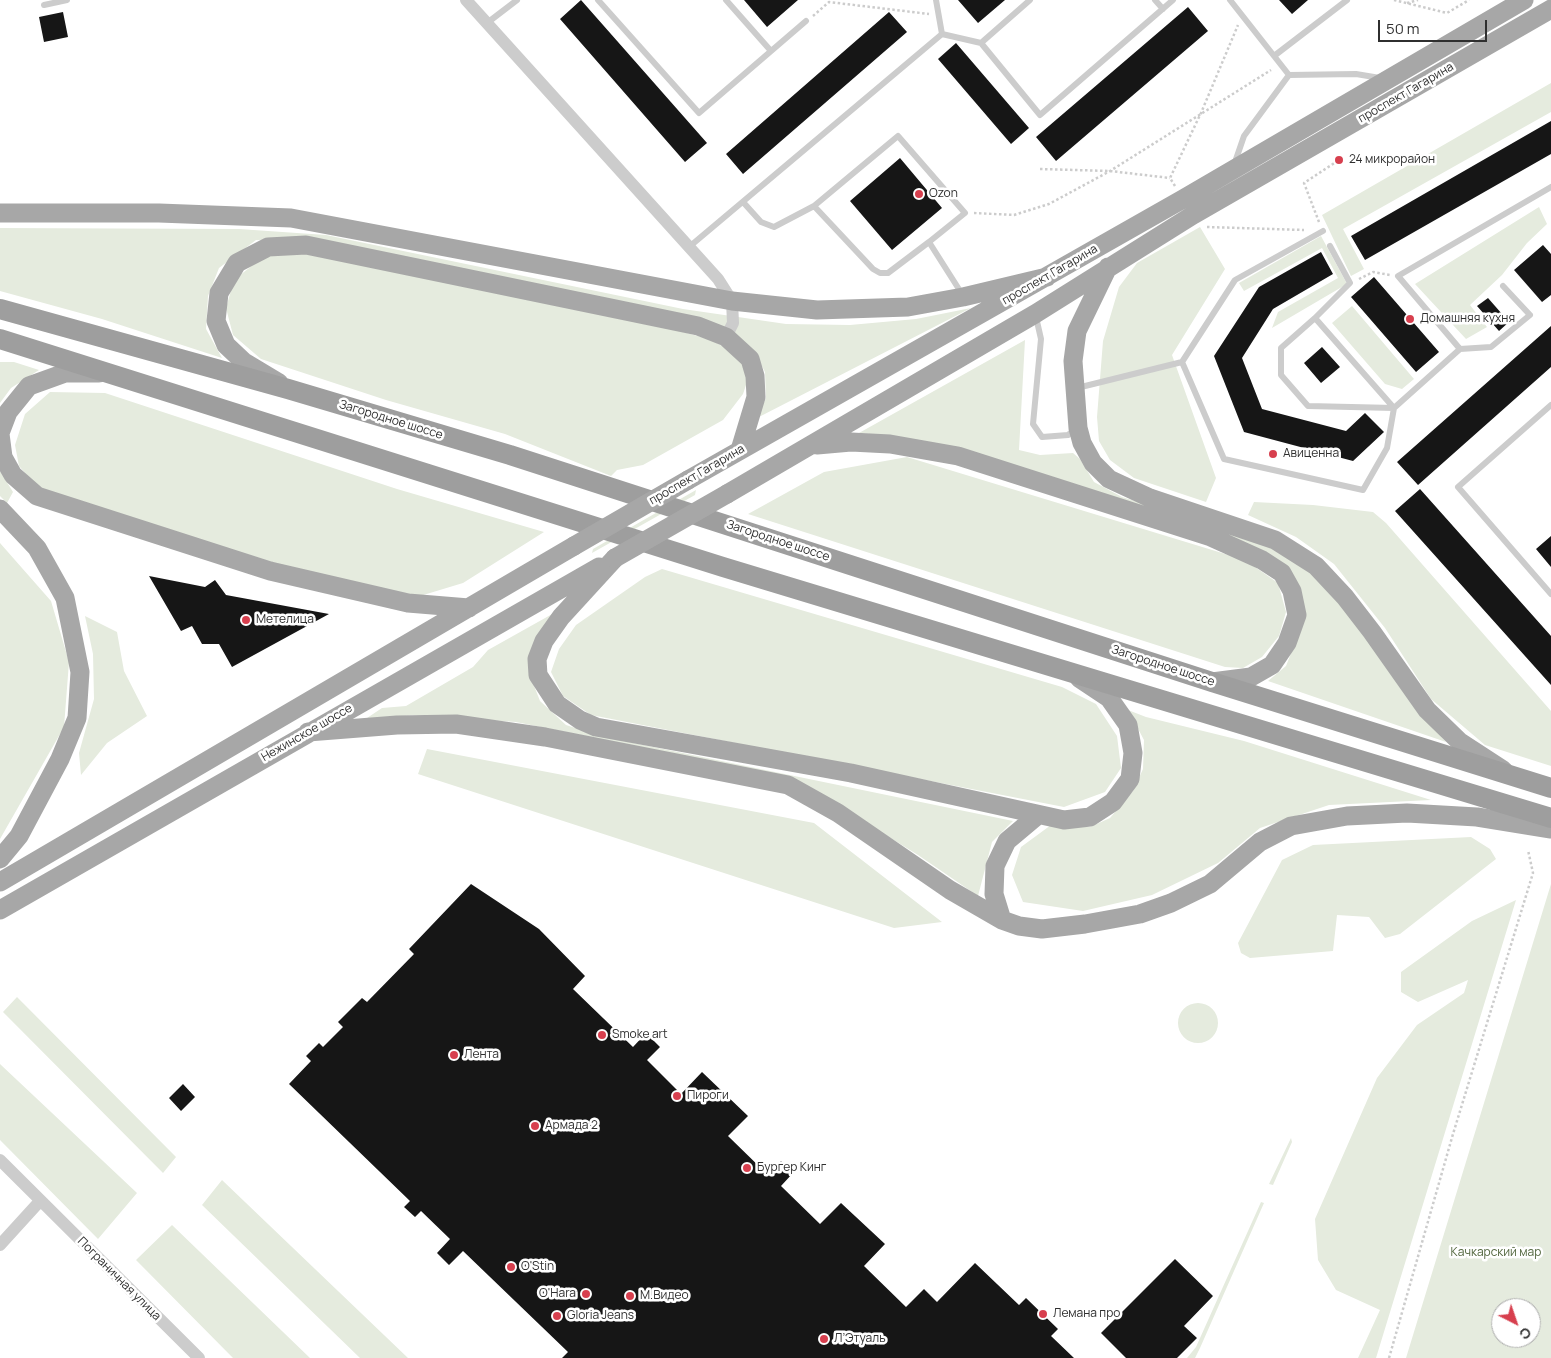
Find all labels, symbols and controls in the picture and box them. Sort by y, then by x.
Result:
scale bar [1381,10,1490,42]
text: 50 m [1386,18,1420,39]
street label: проспект Гагарина [1356,60,1456,126]
place label: 24 микрорайон [1349,153,1435,167]
marker: 24 микрорайон [1333,154,1345,166]
place label: Ozon [929,187,958,201]
marker: Ozon [913,188,925,200]
street label: проспект Гагарина [1000,242,1100,308]
place label: Домашняя кухня [1420,312,1515,326]
marker: Домашняя кухня [1404,313,1416,325]
street label: Загородное шоссе [337,397,445,443]
street label: проспект Гагарина [647,442,747,508]
place label: Авиценна [1283,447,1339,461]
marker: Авиценна [1267,448,1279,460]
street label: Загородное шоссе [725,518,831,564]
place label: Метелица [256,613,314,627]
marker: Метелица [240,614,252,626]
street label: Загородное шоссе [1110,643,1216,689]
street label: Нежинское шоссе [259,701,355,765]
place label: Smoke art [612,1028,668,1042]
marker: Smoke art [596,1029,608,1041]
place label: Лента [464,1048,499,1062]
marker: Лента [448,1049,460,1061]
place label: Пироги [687,1089,729,1103]
marker: Пироги [671,1090,683,1102]
place label: Армада 2 [545,1119,598,1133]
marker: Армада 2 [529,1120,541,1132]
place label: Бургер Кинг [757,1161,826,1175]
marker: Бургер Кинг [741,1162,753,1174]
street label: Пограничная улица [74,1234,164,1324]
park label: Качкарский мар [1451,1246,1541,1260]
place label: O'Stin [521,1260,554,1274]
marker: O'Stin [505,1261,517,1273]
place label: O'Hara [539,1287,576,1301]
marker: O'Hara [580,1288,592,1300]
place label: М.Видео [640,1289,689,1303]
marker: М.Видео [624,1290,636,1302]
north arrow [1491,1298,1541,1348]
place label: Лемана про [1053,1307,1120,1321]
marker: Лемана про [1037,1308,1049,1320]
place label: Gloria Jeans [567,1309,634,1323]
marker: Gloria Jeans [551,1310,563,1322]
text: С [1515,1323,1536,1345]
place label: Л’Этуаль [834,1332,886,1346]
marker: Л’Этуаль [818,1333,830,1345]

